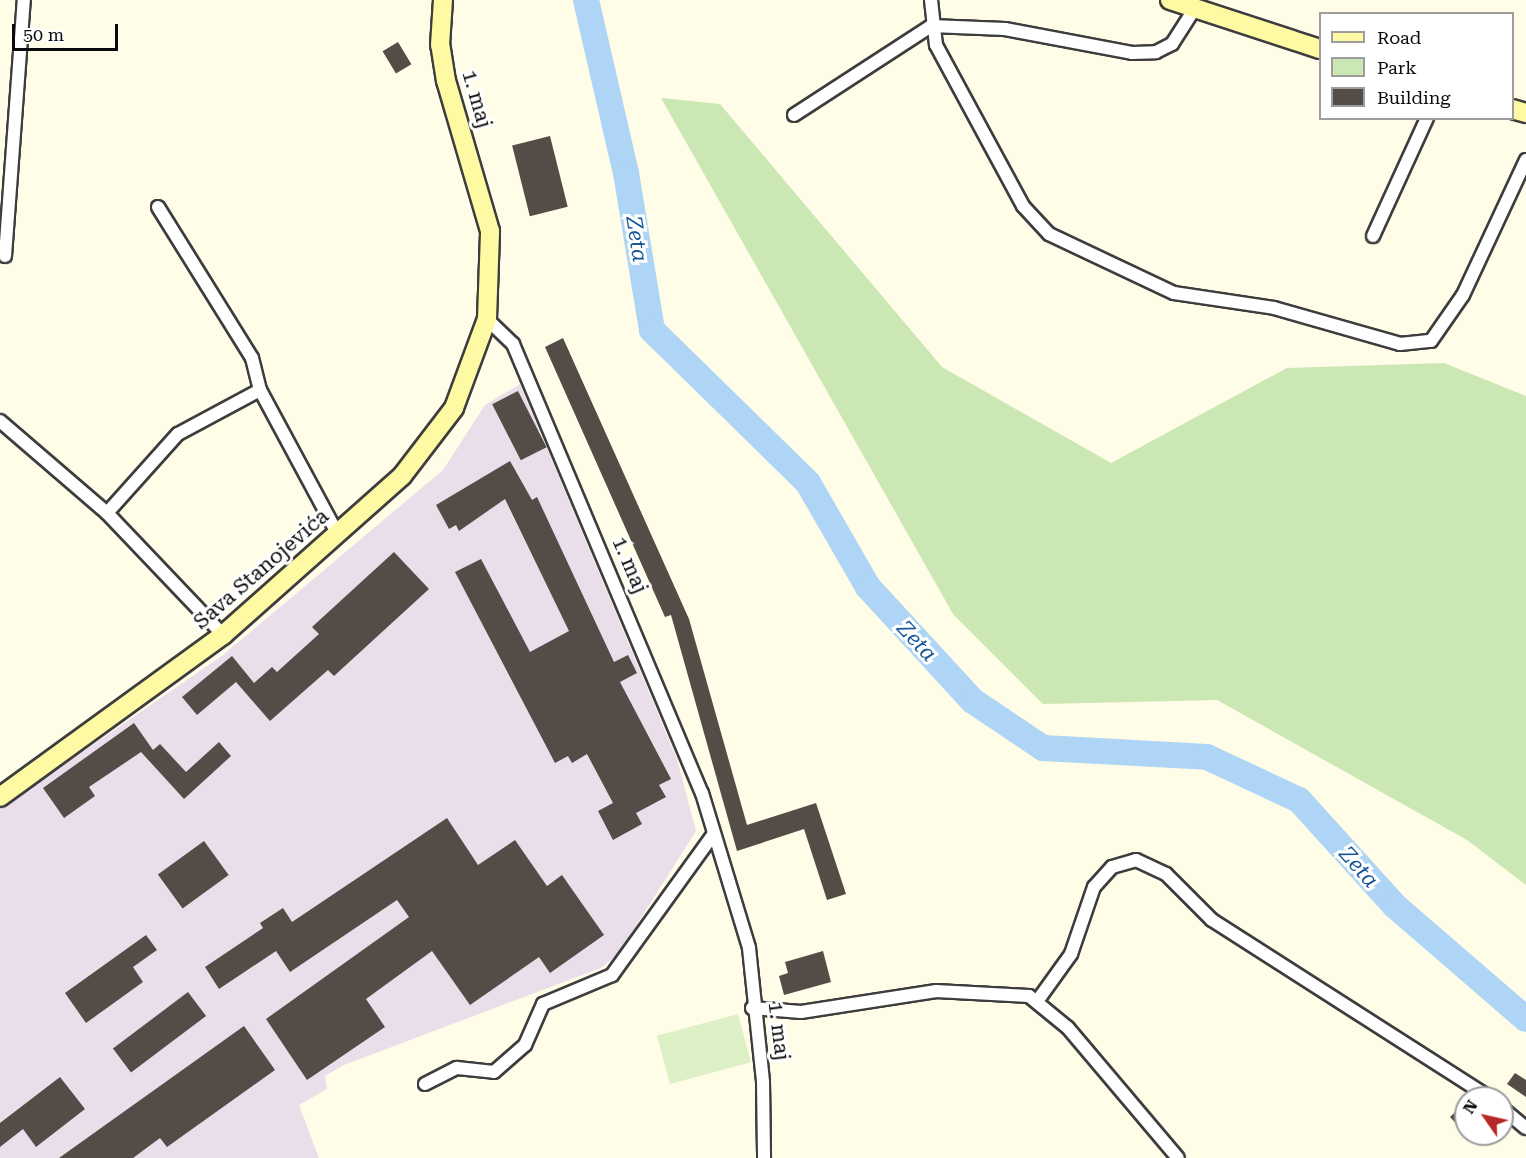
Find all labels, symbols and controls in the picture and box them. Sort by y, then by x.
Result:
scale bar [15,12,122,50]
legend [1319,12,1514,120]
text: 50 m [23,24,64,45]
text: Road [1377,27,1421,48]
text: Park [1377,57,1417,78]
street label: 1. maj [457,67,497,131]
text: Building [1377,87,1451,108]
water label: Zeta [620,214,654,264]
street label: Sava Stanojevića [188,504,334,634]
street label: 1. maj [607,533,653,597]
water label: Zeta [892,615,942,667]
water label: Zeta [1334,841,1384,893]
street label: 1. maj [763,1000,795,1062]
north arrow [1454,1086,1514,1146]
text: N [1459,1096,1482,1117]

